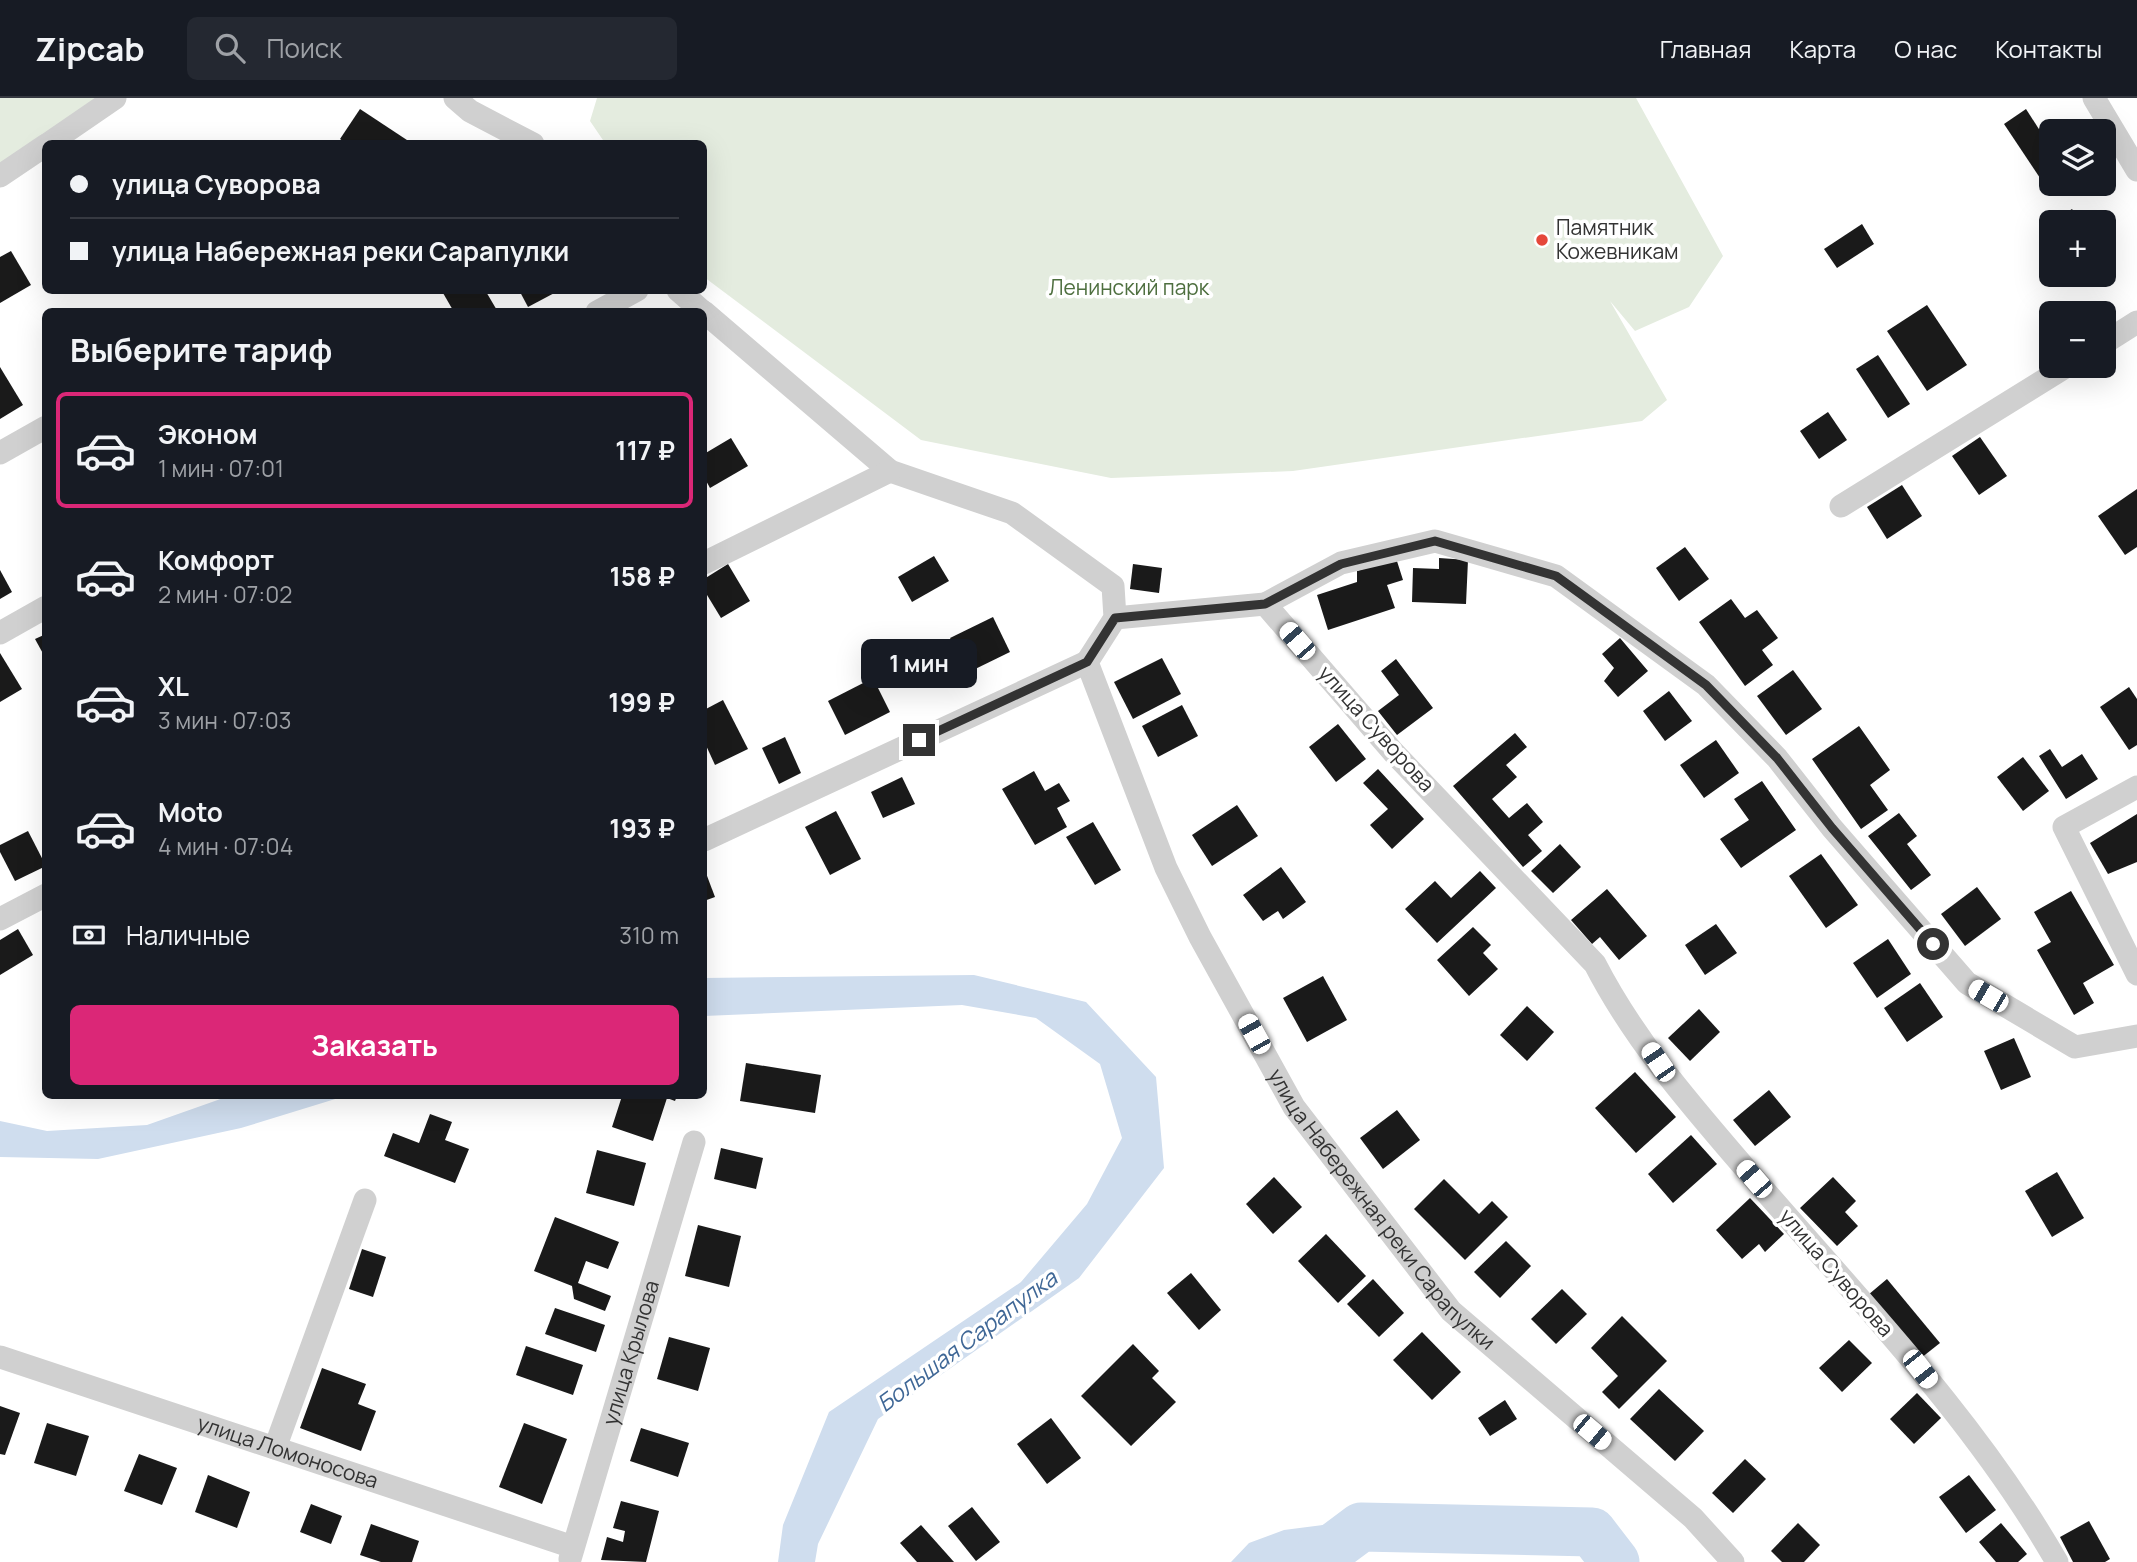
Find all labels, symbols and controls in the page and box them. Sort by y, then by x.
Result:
search box [187,17,677,80]
text: Zipcab [35,26,145,71]
icon: search [211,29,249,67]
text: Поиск [267,30,342,66]
text: Главная [1660,32,1751,65]
text: Карта [1789,32,1856,65]
text: О нас [1894,32,1957,65]
text: Контакты [1995,32,2102,65]
map controls [2039,119,2116,378]
button: layers [2039,119,2116,196]
text: улица Суворова [112,166,321,202]
button: + [2039,210,2116,287]
place label: Памятник Кожевникам [1556,213,1679,265]
marker: Памятник Кожевникам [1534,232,1550,248]
text: улица Набережная реки Сарапулки [112,233,569,269]
park label: Ленинский парк [1049,273,1210,301]
button: − [2039,301,2116,378]
text: Выберите тариф [70,328,332,372]
text: Эконом [158,416,258,452]
icon: car [74,419,137,482]
text: 117 ₽ [615,432,675,468]
text: 1 мин · 07:01 [158,452,284,484]
text: Комфорт [158,542,274,578]
icon: car [74,545,137,608]
text: 158 ₽ [609,558,675,594]
text: 2 мин · 07:02 [158,578,292,610]
car [1276,618,1319,664]
callout: 1 мин [861,638,977,688]
text: 1 мин [889,647,949,679]
street label: улица Суворова [1312,659,1441,798]
text: XL [158,668,189,704]
icon: car [74,671,137,734]
text: 199 ₽ [608,684,675,720]
text: 3 мин · 07:03 [158,704,292,736]
route end [903,724,935,756]
text: Moto [158,794,223,830]
icon: car [74,797,137,860]
text: 193 ₽ [609,810,675,846]
text: 4 мин · 07:04 [158,830,293,862]
icon: cash [70,916,108,954]
text: Наличные [126,917,250,953]
text: 310 m [619,919,679,951]
route start [1917,928,1949,960]
car [1965,976,2012,1016]
button: Заказать [70,1005,679,1085]
car [1235,1011,1274,1057]
car [1638,1039,1679,1085]
street label: улица Набережная реки Сарапулки [1263,1063,1501,1356]
car [1733,1156,1776,1202]
street label: улица Суворова [1773,1202,1900,1342]
water label: Большая Сарапулка [870,1261,1064,1419]
street label: улица Крылова [596,1277,665,1429]
car [1899,1346,1942,1392]
street label: улица Ломоносова [194,1408,382,1494]
car [1570,1410,1615,1454]

